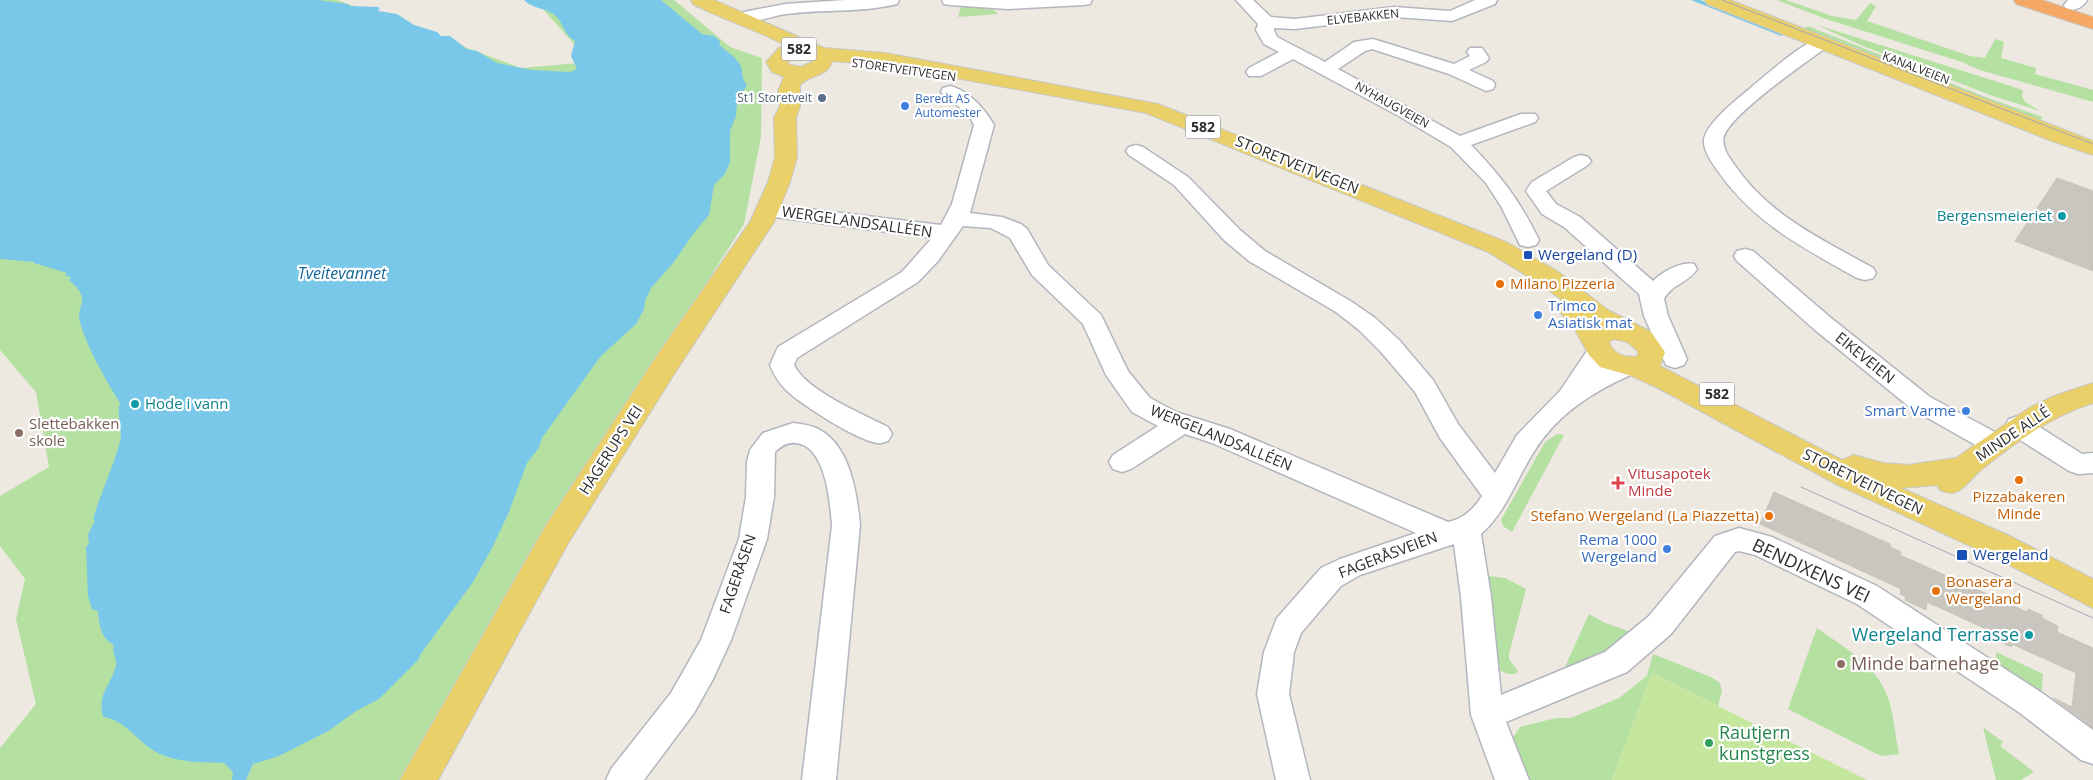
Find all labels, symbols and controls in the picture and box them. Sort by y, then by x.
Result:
street label: ELVEBAKKEN [1326,4,1400,29]
road number: 582 [782,38,816,61]
street label: KANALVEIEN [1880,47,1952,88]
street label: STORETVEITVEGEN [851,54,957,85]
street label: NYHAUGVEIEN [1352,77,1432,132]
place label: St1 Storetveit [737,89,812,106]
place label: Beredt AS Automester [915,90,981,121]
marker: St1 Storetveit [816,92,828,104]
marker: Beredt AS Automester [899,100,911,112]
road number: 582 [1186,115,1220,138]
street label: STORETVEITVEGEN [1233,130,1362,198]
street label: WERGELANDSALLÉEN [781,201,934,241]
place label: Bergensmeieriet [1937,205,2052,225]
marker: Bergensmeieriet [2056,210,2068,222]
place label: Wergeland (D) [1538,244,1637,264]
marker: Wergeland (D) [1522,249,1534,261]
water label: Tveitevannet [298,262,387,284]
place label: Milano Pizzeria [1510,273,1615,293]
marker: Milano Pizzeria [1494,278,1506,290]
place label: Trimco Asiatisk mat [1548,295,1632,332]
marker: Trimco Asiatisk mat [1532,309,1544,321]
street label: EIKEVEIEN [1832,327,1900,387]
road number: 582 [1700,382,1734,406]
place label: Hode i vann [145,393,229,413]
marker: Hode i vann [129,398,141,410]
street label: WERGELANDSALLÉEN [1147,399,1295,475]
place label: Smart Varme [1864,400,1956,420]
street label: HAGERUPS VEI [574,401,646,498]
street label: MINDE ALLÉ [1971,401,2054,465]
marker: Smart Varme [1960,405,1972,417]
place label: Slettebakken skole [29,413,119,450]
marker: Slettebakken skole [13,427,25,439]
street label: STORETVEITVEGEN [1800,443,1927,519]
place label: Vitusapotek Minde [1628,463,1711,500]
marker: Pizzabakeren Minde [2013,474,2025,486]
marker: Vitusapotek Minde [1612,477,1624,489]
place label: Pizzabakeren Minde [1973,486,2065,523]
place label: Stefano Wergeland (La Piazzetta) [1531,505,1759,525]
marker: Stefano Wergeland (La Piazzetta) [1763,510,1775,522]
street label: FAGERÅSVEIEN [1335,526,1440,582]
place label: Rema 1000 Wergeland [1579,529,1657,566]
street label: FAGERÅSEN [714,531,760,616]
street label: BENDIXENS VEI [1749,532,1874,608]
marker: Rema 1000 Wergeland [1661,543,1673,555]
place label: Wergeland [1973,544,2048,564]
marker: Wergeland [1955,548,1969,562]
place label: Bonasera Wergeland [1946,571,2021,608]
marker: Bonasera Wergeland [1930,585,1942,597]
place label: Wergeland Terrasse [1852,622,2019,646]
marker: Wergeland Terrasse [2023,629,2035,641]
place label: Minde barnehage [1851,651,1999,675]
marker: Minde barnehage [1835,658,1847,670]
place label: Rautjern kunstgress [1719,720,1810,765]
marker: Rautjern kunstgress [1703,737,1715,749]

